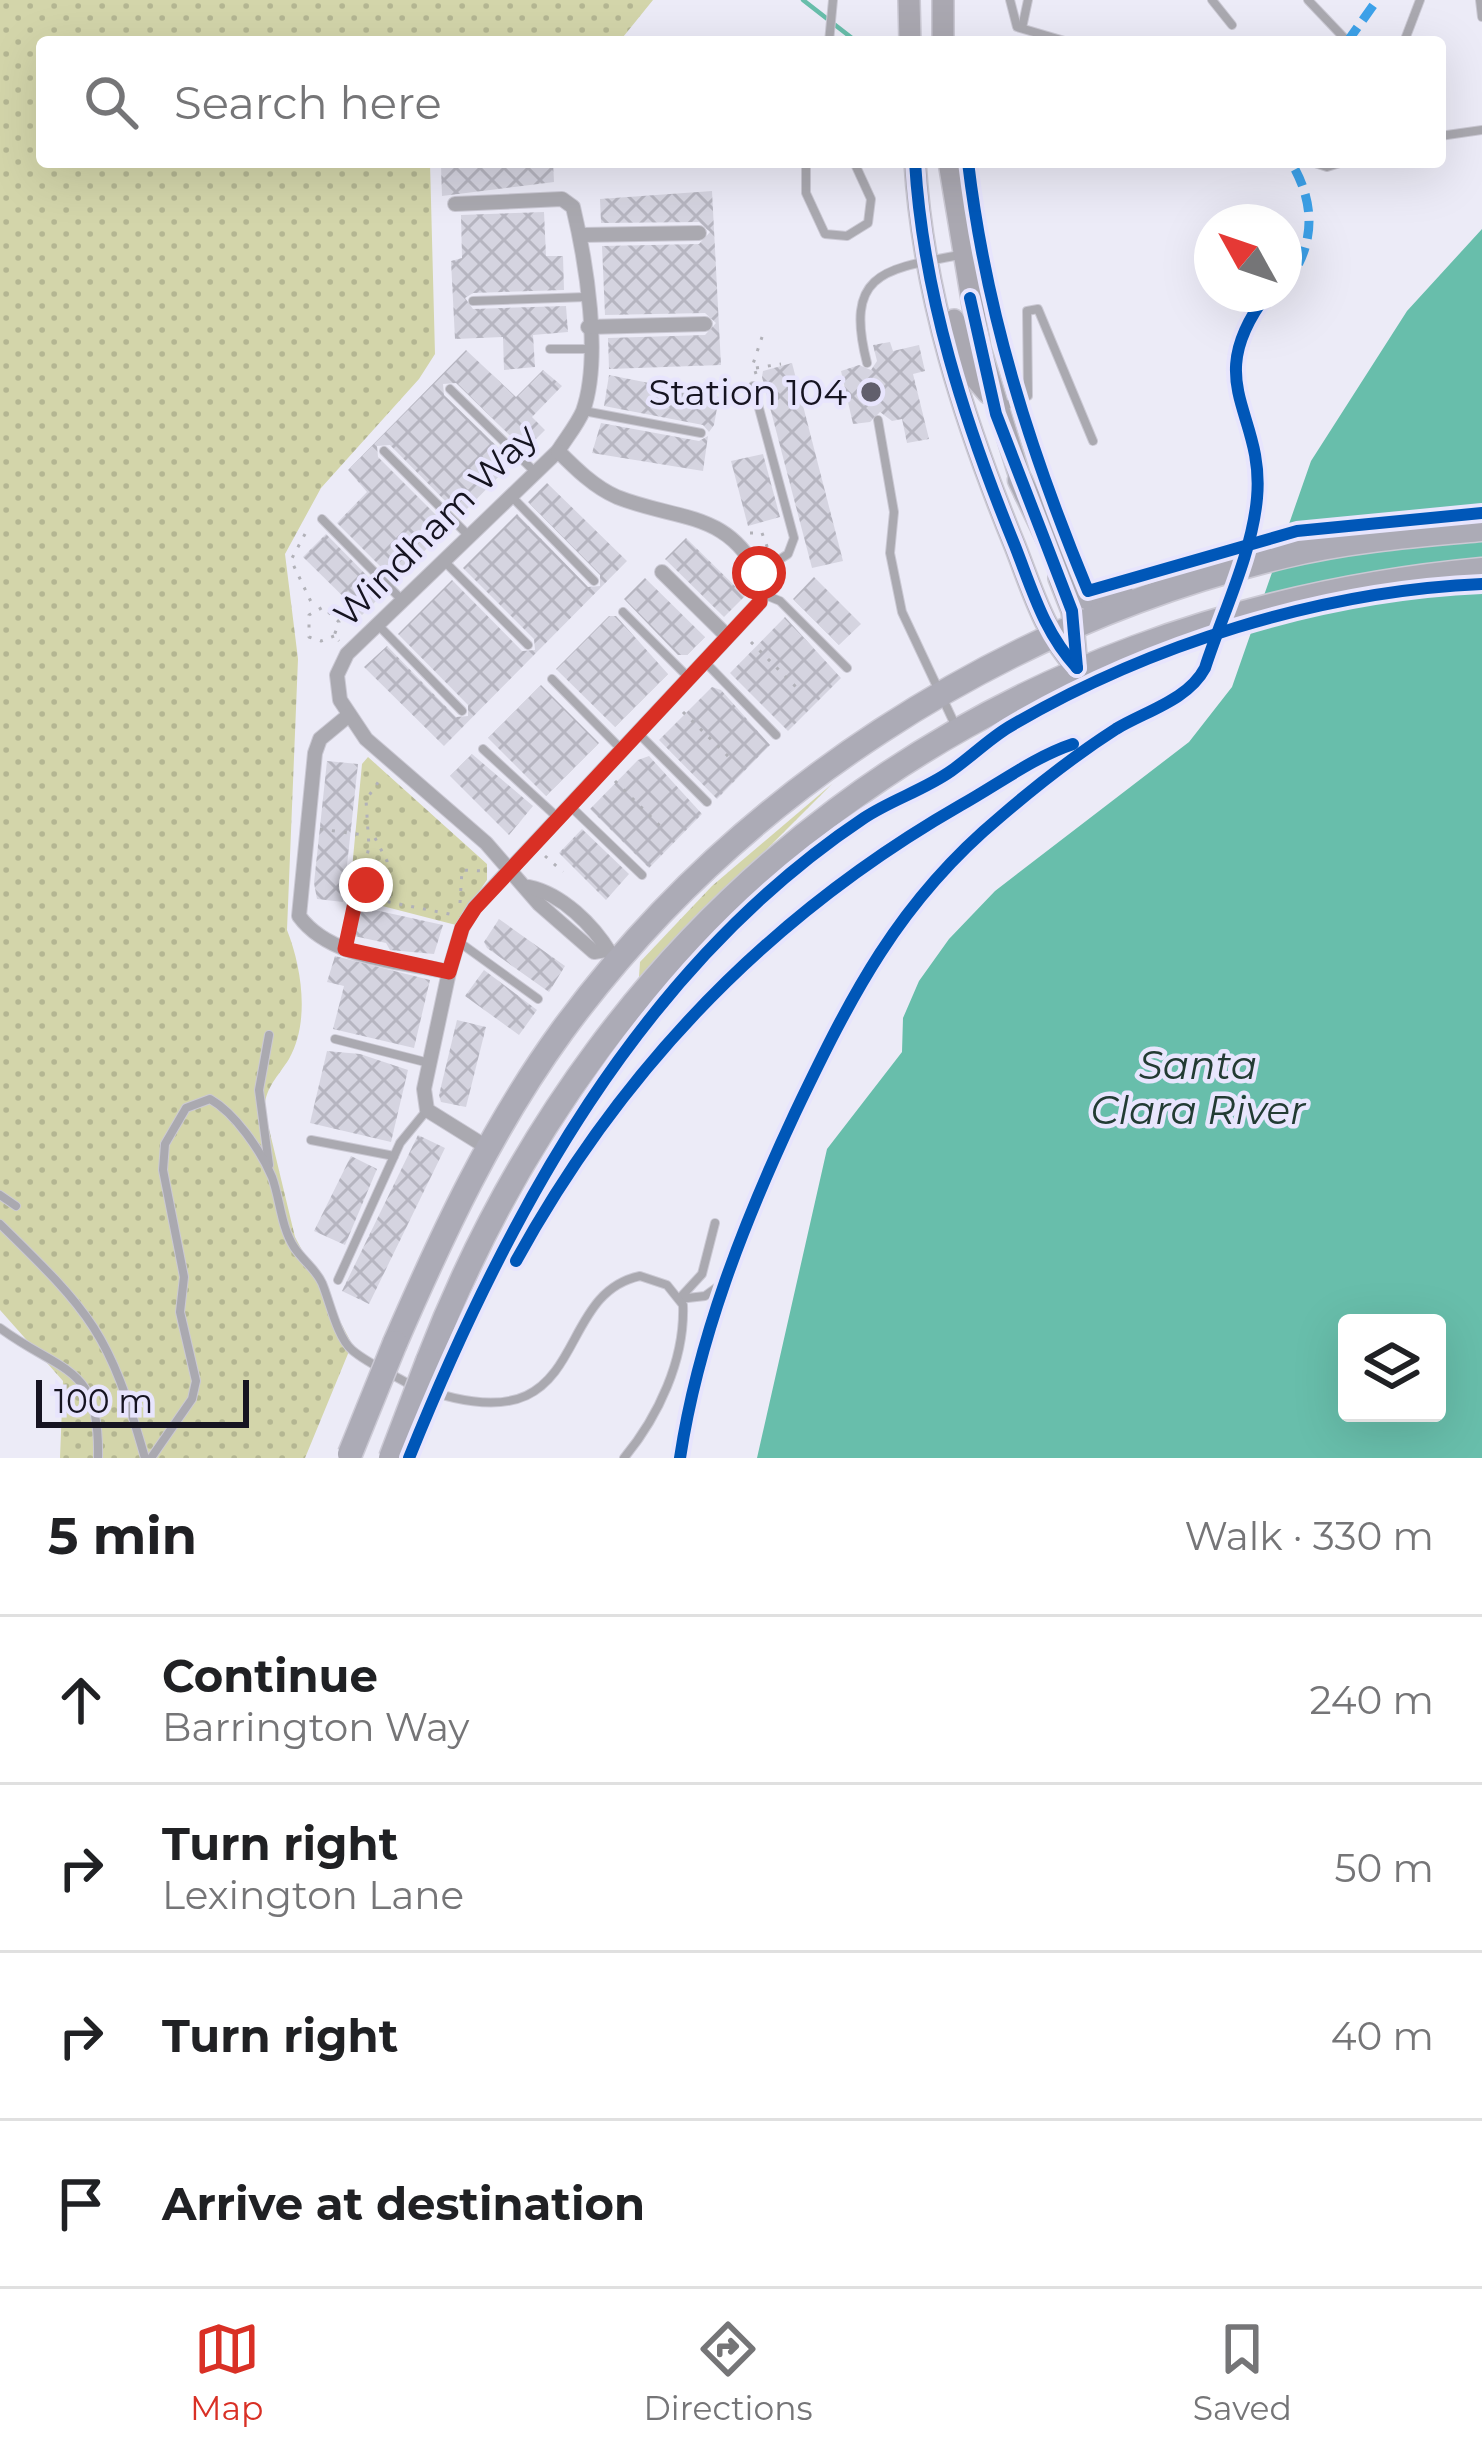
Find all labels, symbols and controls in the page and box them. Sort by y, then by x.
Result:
search box [36,36,1446,168]
icon: search [78,69,144,135]
text: Search here [174,75,442,130]
north arrow [1194,204,1302,312]
place label: Station 104 [648,370,847,414]
marker: Station 104 [858,379,884,405]
street label: Windham Way [324,414,546,636]
route start [732,546,786,600]
route end [339,858,393,912]
water label: Santa Clara River [1090,1041,1307,1134]
map controls [1338,1314,1446,1422]
button: layers [1338,1314,1446,1422]
scale bar [36,1374,249,1427]
text: 100 m [54,1381,153,1421]
text: 5 min [48,1505,197,1567]
text: Walk · 330 m [1185,1512,1434,1560]
text: Continue [162,1648,378,1703]
icon: ahead [48,1667,114,1733]
text: 240 m [1310,1676,1434,1724]
text: Barrington Way [162,1703,469,1751]
text: Turn right [162,1816,398,1871]
icon: right [48,1835,114,1901]
text: 50 m [1335,1844,1434,1892]
text: Lexington Lane [162,1871,464,1919]
icon: right [48,2003,114,2069]
text: Turn right [162,2008,398,2063]
text: 40 m [1331,2012,1434,2060]
icon: arrive [48,2171,114,2237]
text: Arrive at destination [162,2176,645,2231]
tab: Map [190,2316,263,2428]
tab: Directions [644,2316,813,2428]
tab: Saved [1193,2316,1292,2428]

